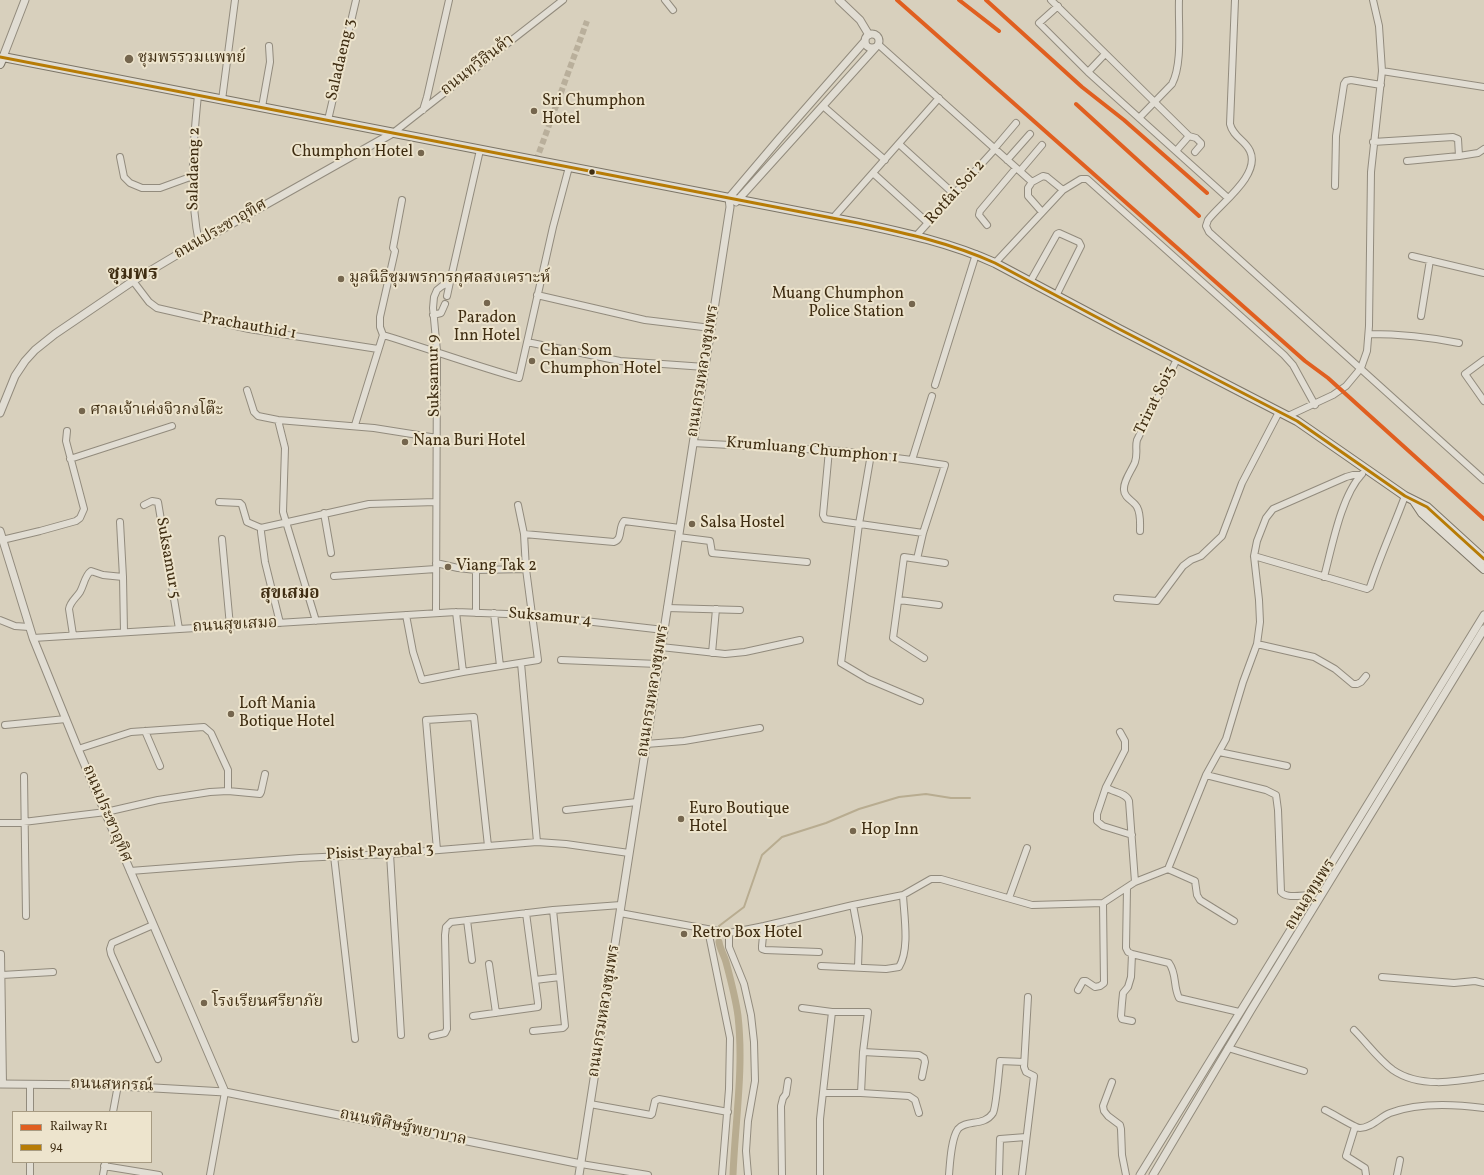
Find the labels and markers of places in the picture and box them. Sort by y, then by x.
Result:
place label: ชุมพรรวมแพทย์ [138,49,246,69]
marker: ชุมพรรวมแพทย์ [123,53,135,65]
place label: Sri Chumphon Hotel [542,92,645,130]
marker: Sri Chumphon Hotel [529,106,539,116]
place label: Chumphon Hotel [292,143,413,163]
marker: Chumphon Hotel [416,148,426,158]
unlabelled marker [587,167,597,177]
place label: มูลนิธิชุมพรการกุศลสงเคราะห์ [349,269,550,289]
marker: มูลนิธิชุมพรการกุศลสงเคราะห์ [336,274,346,284]
place label: Muang Chumphon Police Station [772,285,904,323]
marker: Paradon Inn Hotel [482,298,492,308]
marker: Muang Chumphon Police Station [907,299,917,309]
place label: Paradon Inn Hotel [454,309,520,347]
place label: Chan Som Chumphon Hotel [540,342,661,380]
marker: Chan Som Chumphon Hotel [527,356,537,366]
place label: ศาลเจ้าเค่งจิวกงโต๊ะ [90,401,223,421]
marker: ศาลเจ้าเค่งจิวกงโต๊ะ [77,406,87,416]
place label: Nana Buri Hotel [413,432,526,452]
marker: Nana Buri Hotel [400,437,410,447]
place label: Salsa Hostel [700,514,785,534]
marker: Salsa Hostel [687,519,697,529]
place label: Viang Tak 2 [456,557,537,577]
marker: Viang Tak 2 [443,562,453,572]
place label: Loft Mania Botique Hotel [239,695,335,733]
marker: Loft Mania Botique Hotel [226,709,236,719]
place label: Euro Boutique Hotel [689,800,789,838]
marker: Euro Boutique Hotel [676,814,686,824]
place label: Hop Inn [861,821,919,841]
marker: Hop Inn [848,826,858,836]
place label: Retro Box Hotel [692,924,802,944]
marker: Retro Box Hotel [679,929,689,939]
place label: โรงเรียนศรียาภัย [212,993,323,1013]
marker: โรงเรียนศรียาภัย [199,998,209,1008]

